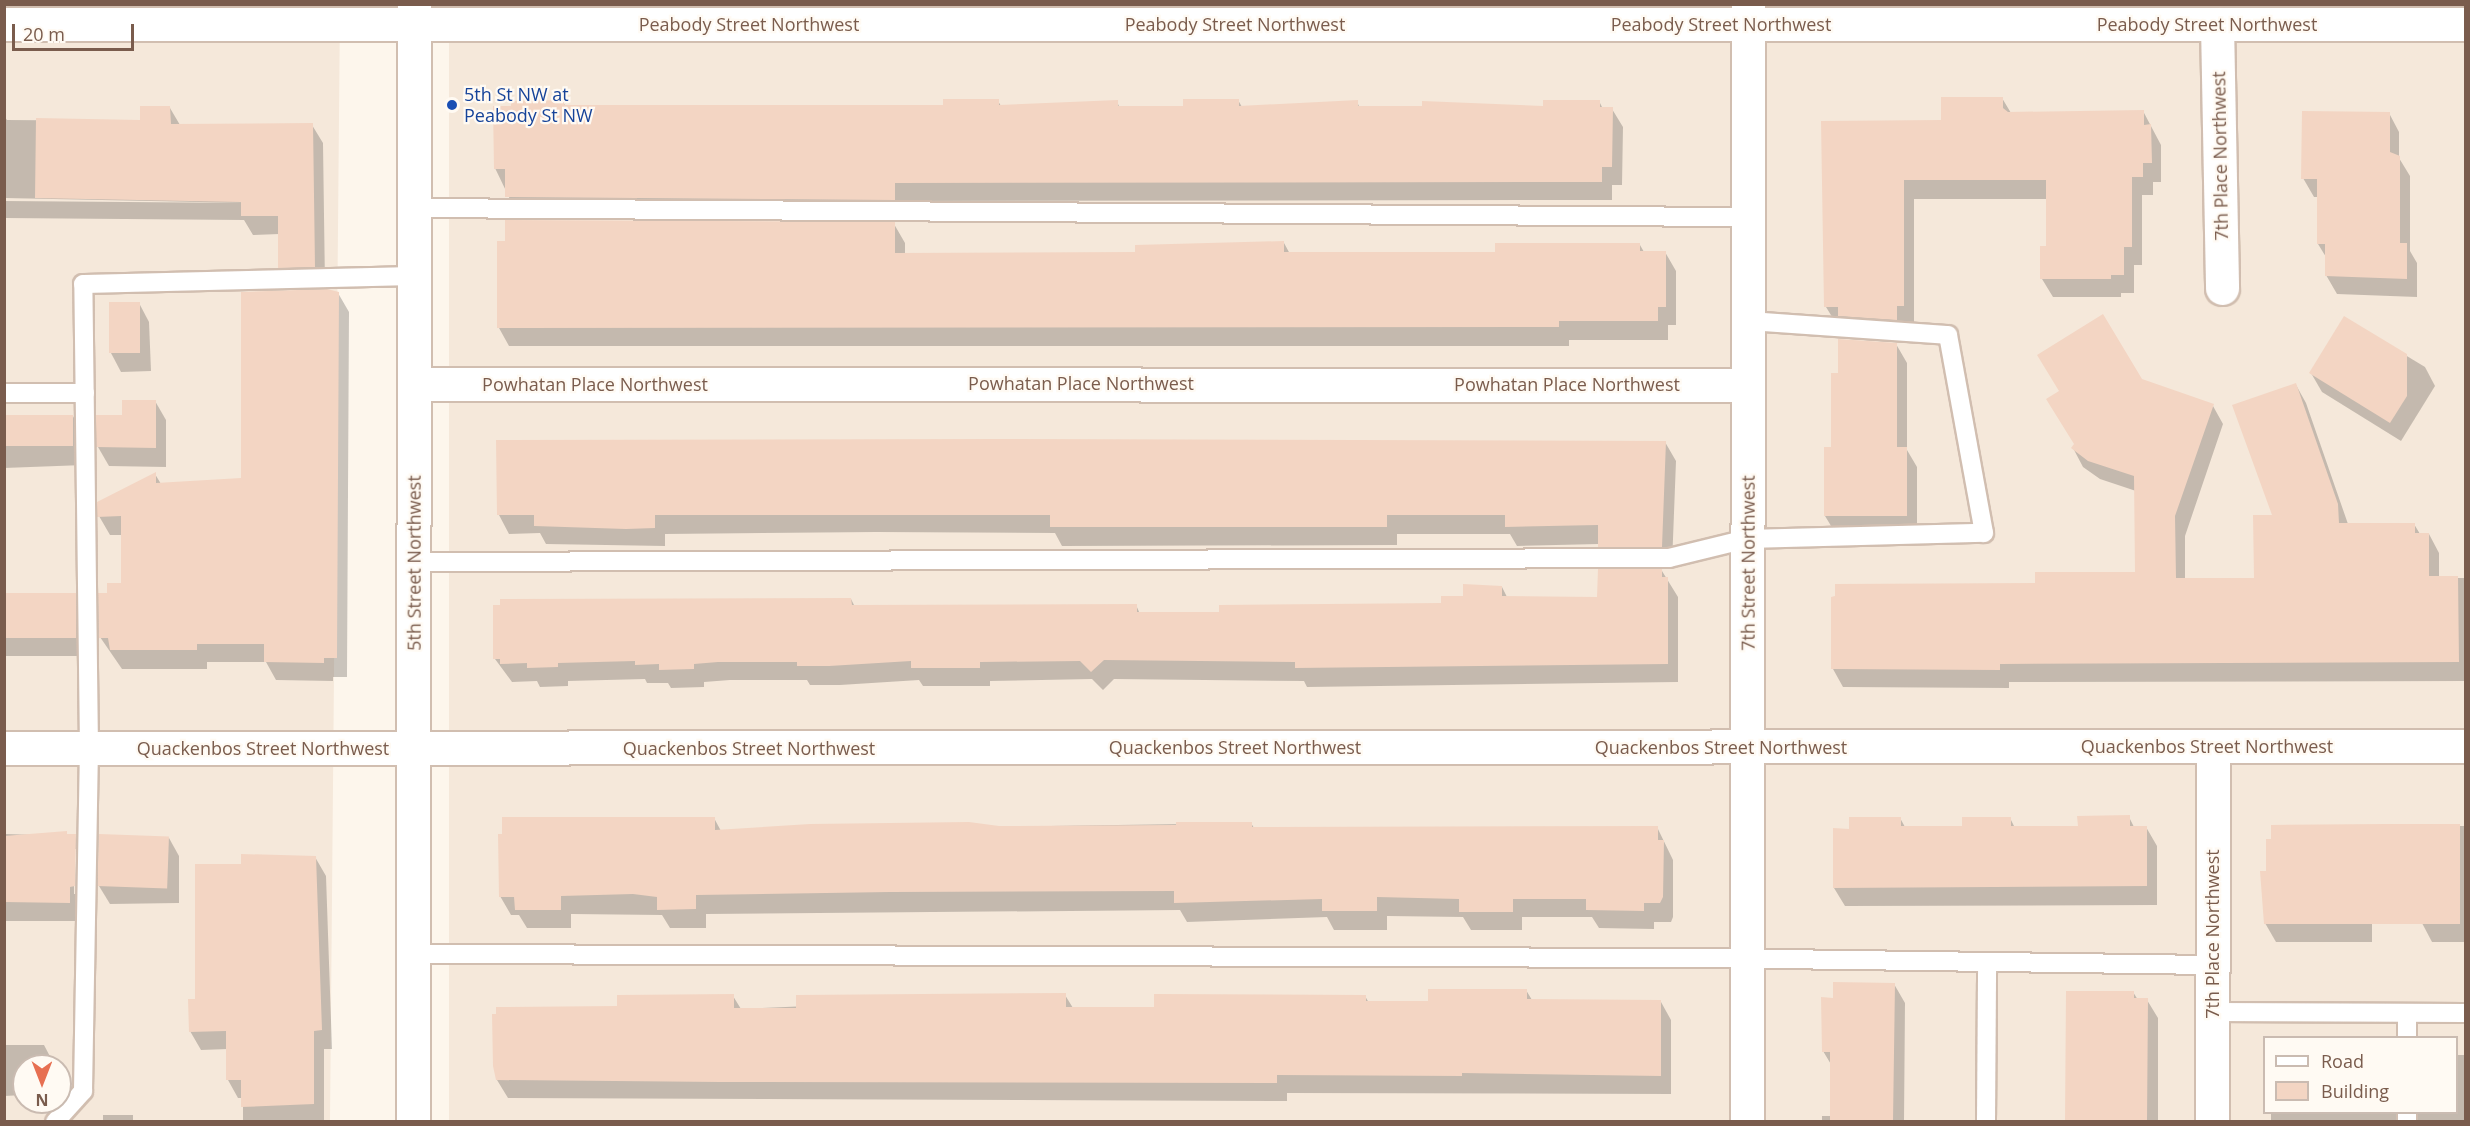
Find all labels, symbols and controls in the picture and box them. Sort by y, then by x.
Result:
scale bar [15,12,136,50]
street label: Peabody Street Northwest [639,13,859,35]
street label: Peabody Street Northwest [1125,13,1345,35]
street label: Peabody Street Northwest [1611,13,1831,35]
street label: Peabody Street Northwest [2097,13,2317,35]
text: 20 m [23,22,65,46]
street label: 7th Place Northwest [2208,71,2232,241]
place label: 5th St NW at Peabody St NW [464,84,593,127]
marker: 5th St NW at Peabody St NW [445,98,459,112]
street label: Powhatan Place Northwest [968,372,1194,394]
street label: Powhatan Place Northwest [482,373,708,395]
street label: Powhatan Place Northwest [1454,373,1680,395]
street label: 5th Street Northwest [403,475,425,651]
street label: 7th Street Northwest [1737,475,1759,651]
street label: Quackenbos Street Northwest [2081,735,2333,757]
street label: Quackenbos Street Northwest [1109,736,1361,758]
street label: Quackenbos Street Northwest [1595,736,1847,758]
street label: Quackenbos Street Northwest [137,737,389,759]
street label: Quackenbos Street Northwest [623,737,875,759]
street label: 7th Place Northwest [2201,849,2223,1019]
legend [2263,1036,2458,1114]
text: Road [2321,1049,2364,1073]
north arrow [12,1054,72,1114]
text: Building [2321,1079,2389,1103]
text: N [36,1089,49,1111]

